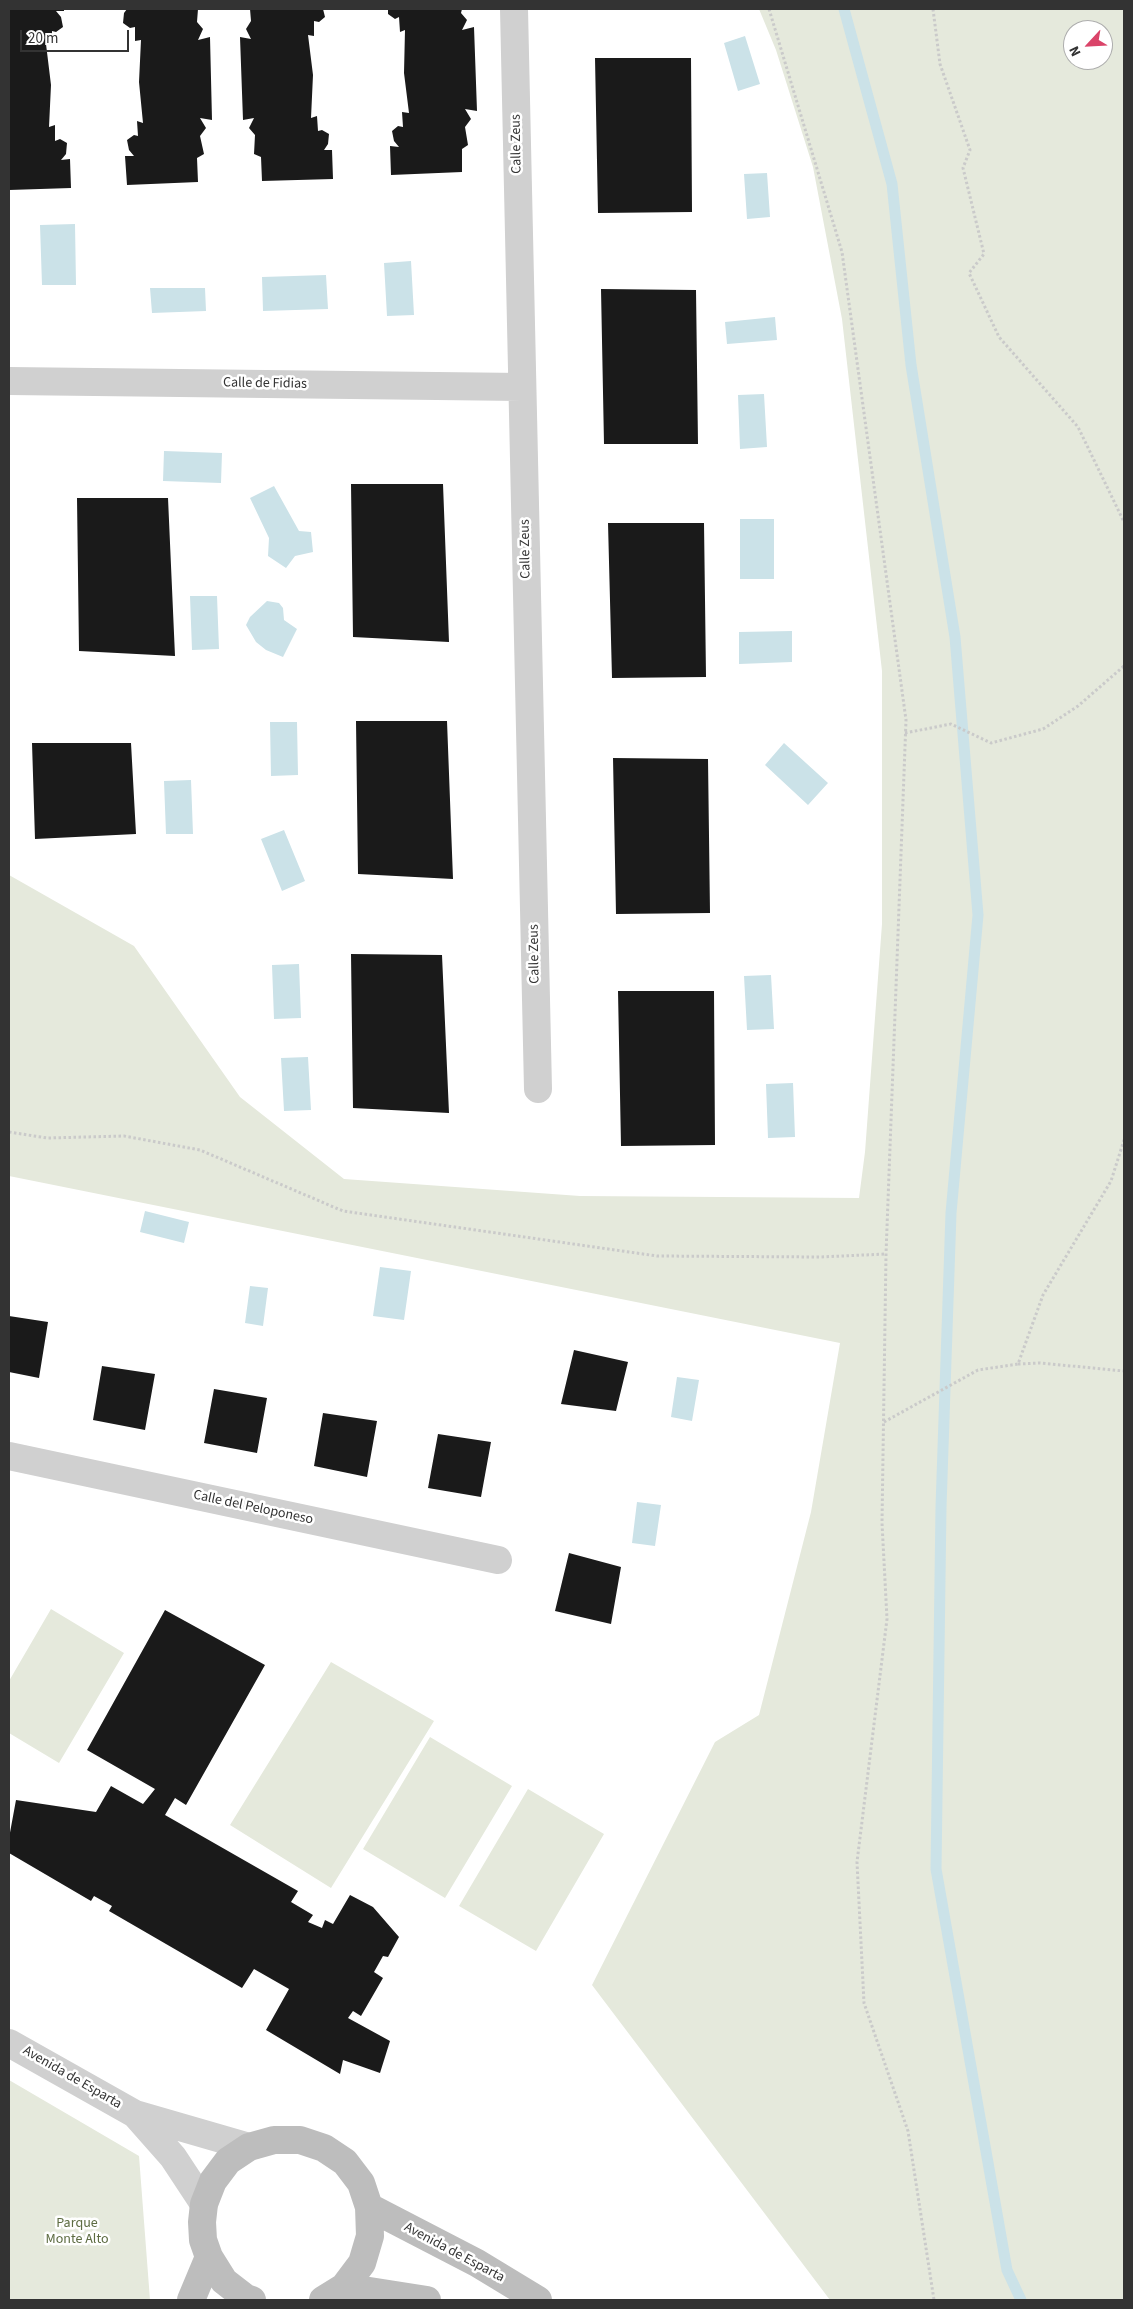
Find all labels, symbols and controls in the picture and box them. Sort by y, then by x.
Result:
scale bar [22,20,131,52]
north arrow [1063,20,1113,70]
text: 20 m [28,28,58,49]
text: N [1064,42,1086,59]
street label: Calle Zeus [508,114,526,174]
street label: Calle de Fidias [223,375,307,393]
street label: Calle Zeus [517,519,535,579]
street label: Calle Zeus [526,924,544,984]
street label: Calle del Peloponeso [192,1487,314,1529]
street label: Avenida de Esparta [20,2043,124,2113]
park label: Parque Monte Alto [45,2216,109,2248]
street label: Avenida de Esparta [401,2219,507,2287]

